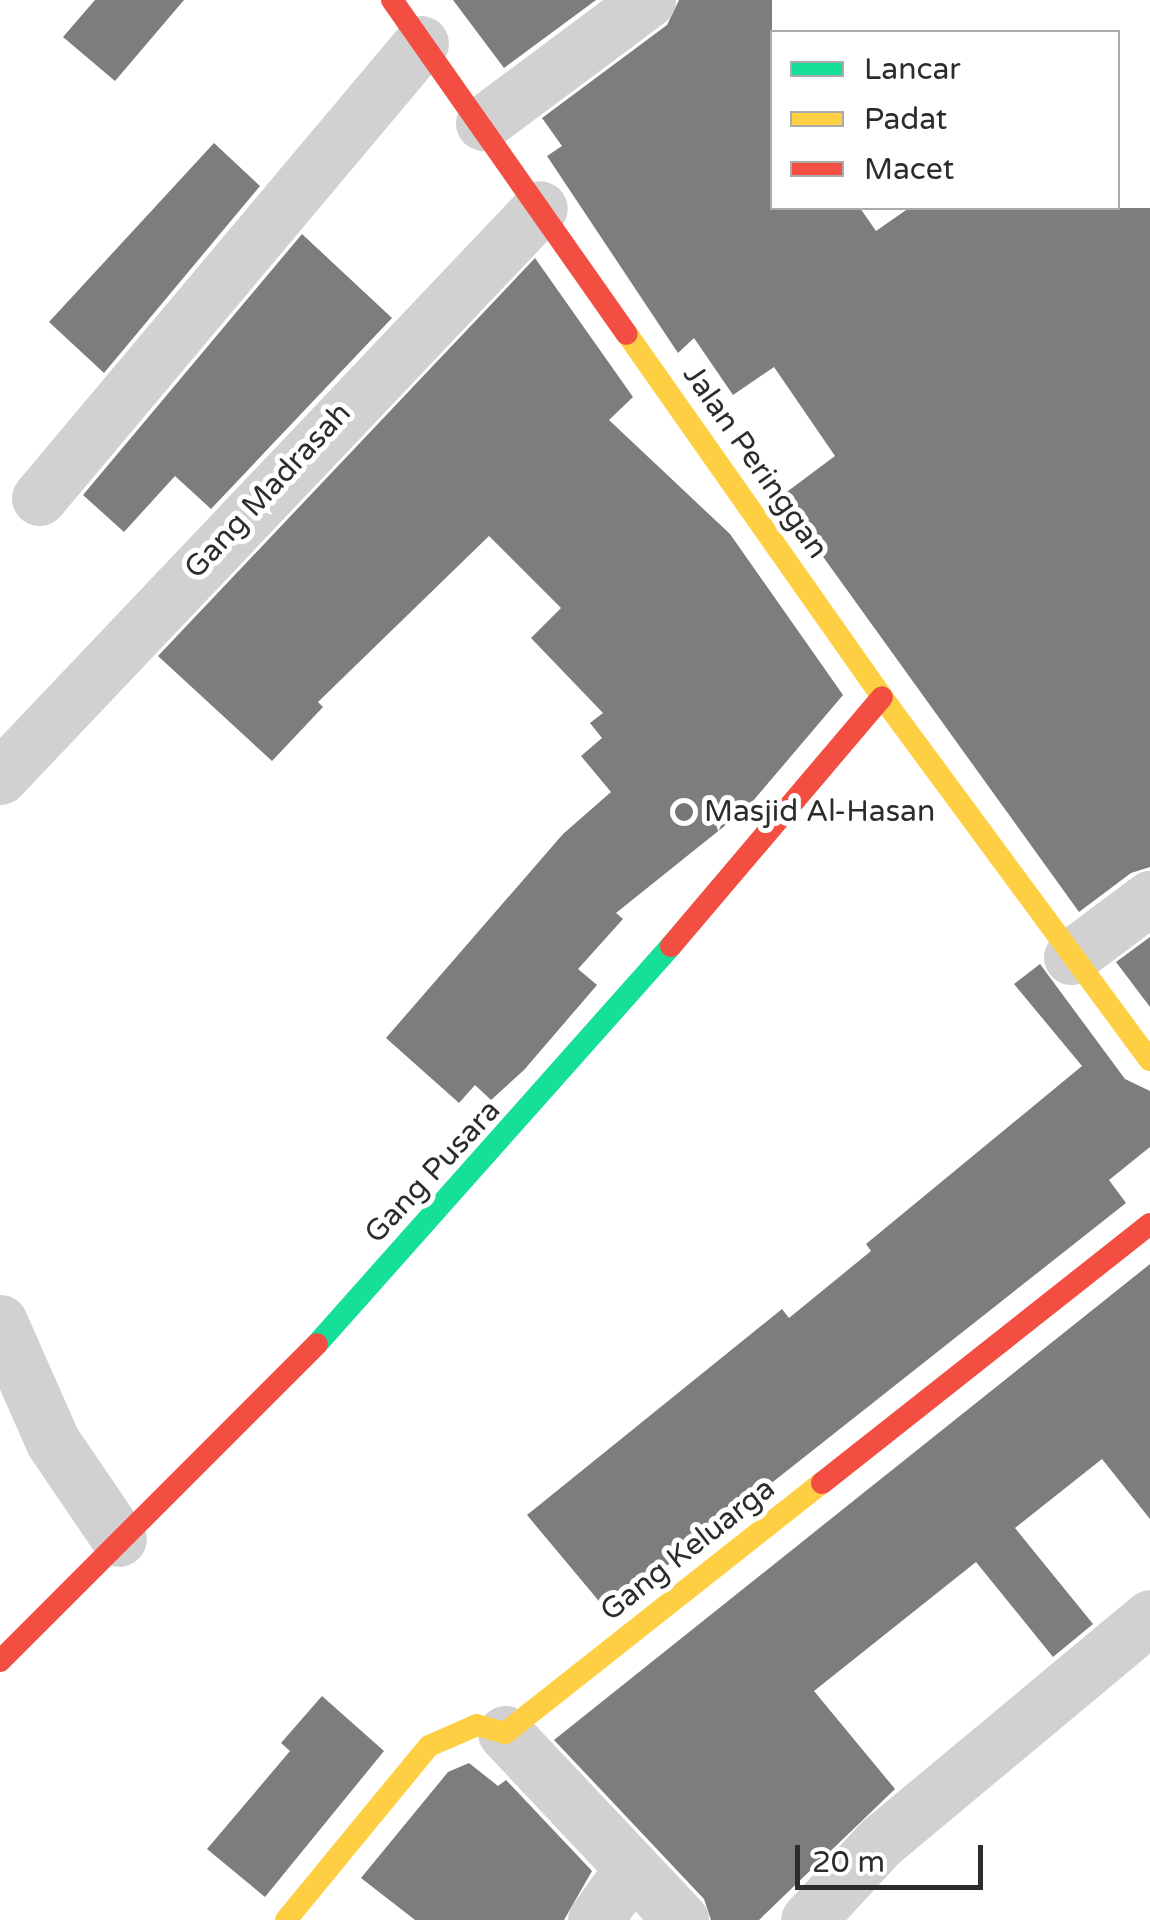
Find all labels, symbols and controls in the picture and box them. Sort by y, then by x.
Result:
legend [770,30,1120,210]
text: Lancar [864,51,961,88]
text: Padat [864,101,947,138]
text: Macet [864,151,954,188]
street label: Jalan Peringgan [675,358,835,566]
street label: Gang Madrasah [177,396,359,586]
place label: Masjid Al-Hasan [704,794,935,830]
marker: Masjid Al-Hasan [673,801,695,823]
street label: Gang Pusara [358,1093,508,1251]
street label: Gang Keluarga [594,1471,782,1629]
scale bar [800,1825,988,1887]
text: 20 m [812,1844,885,1881]

